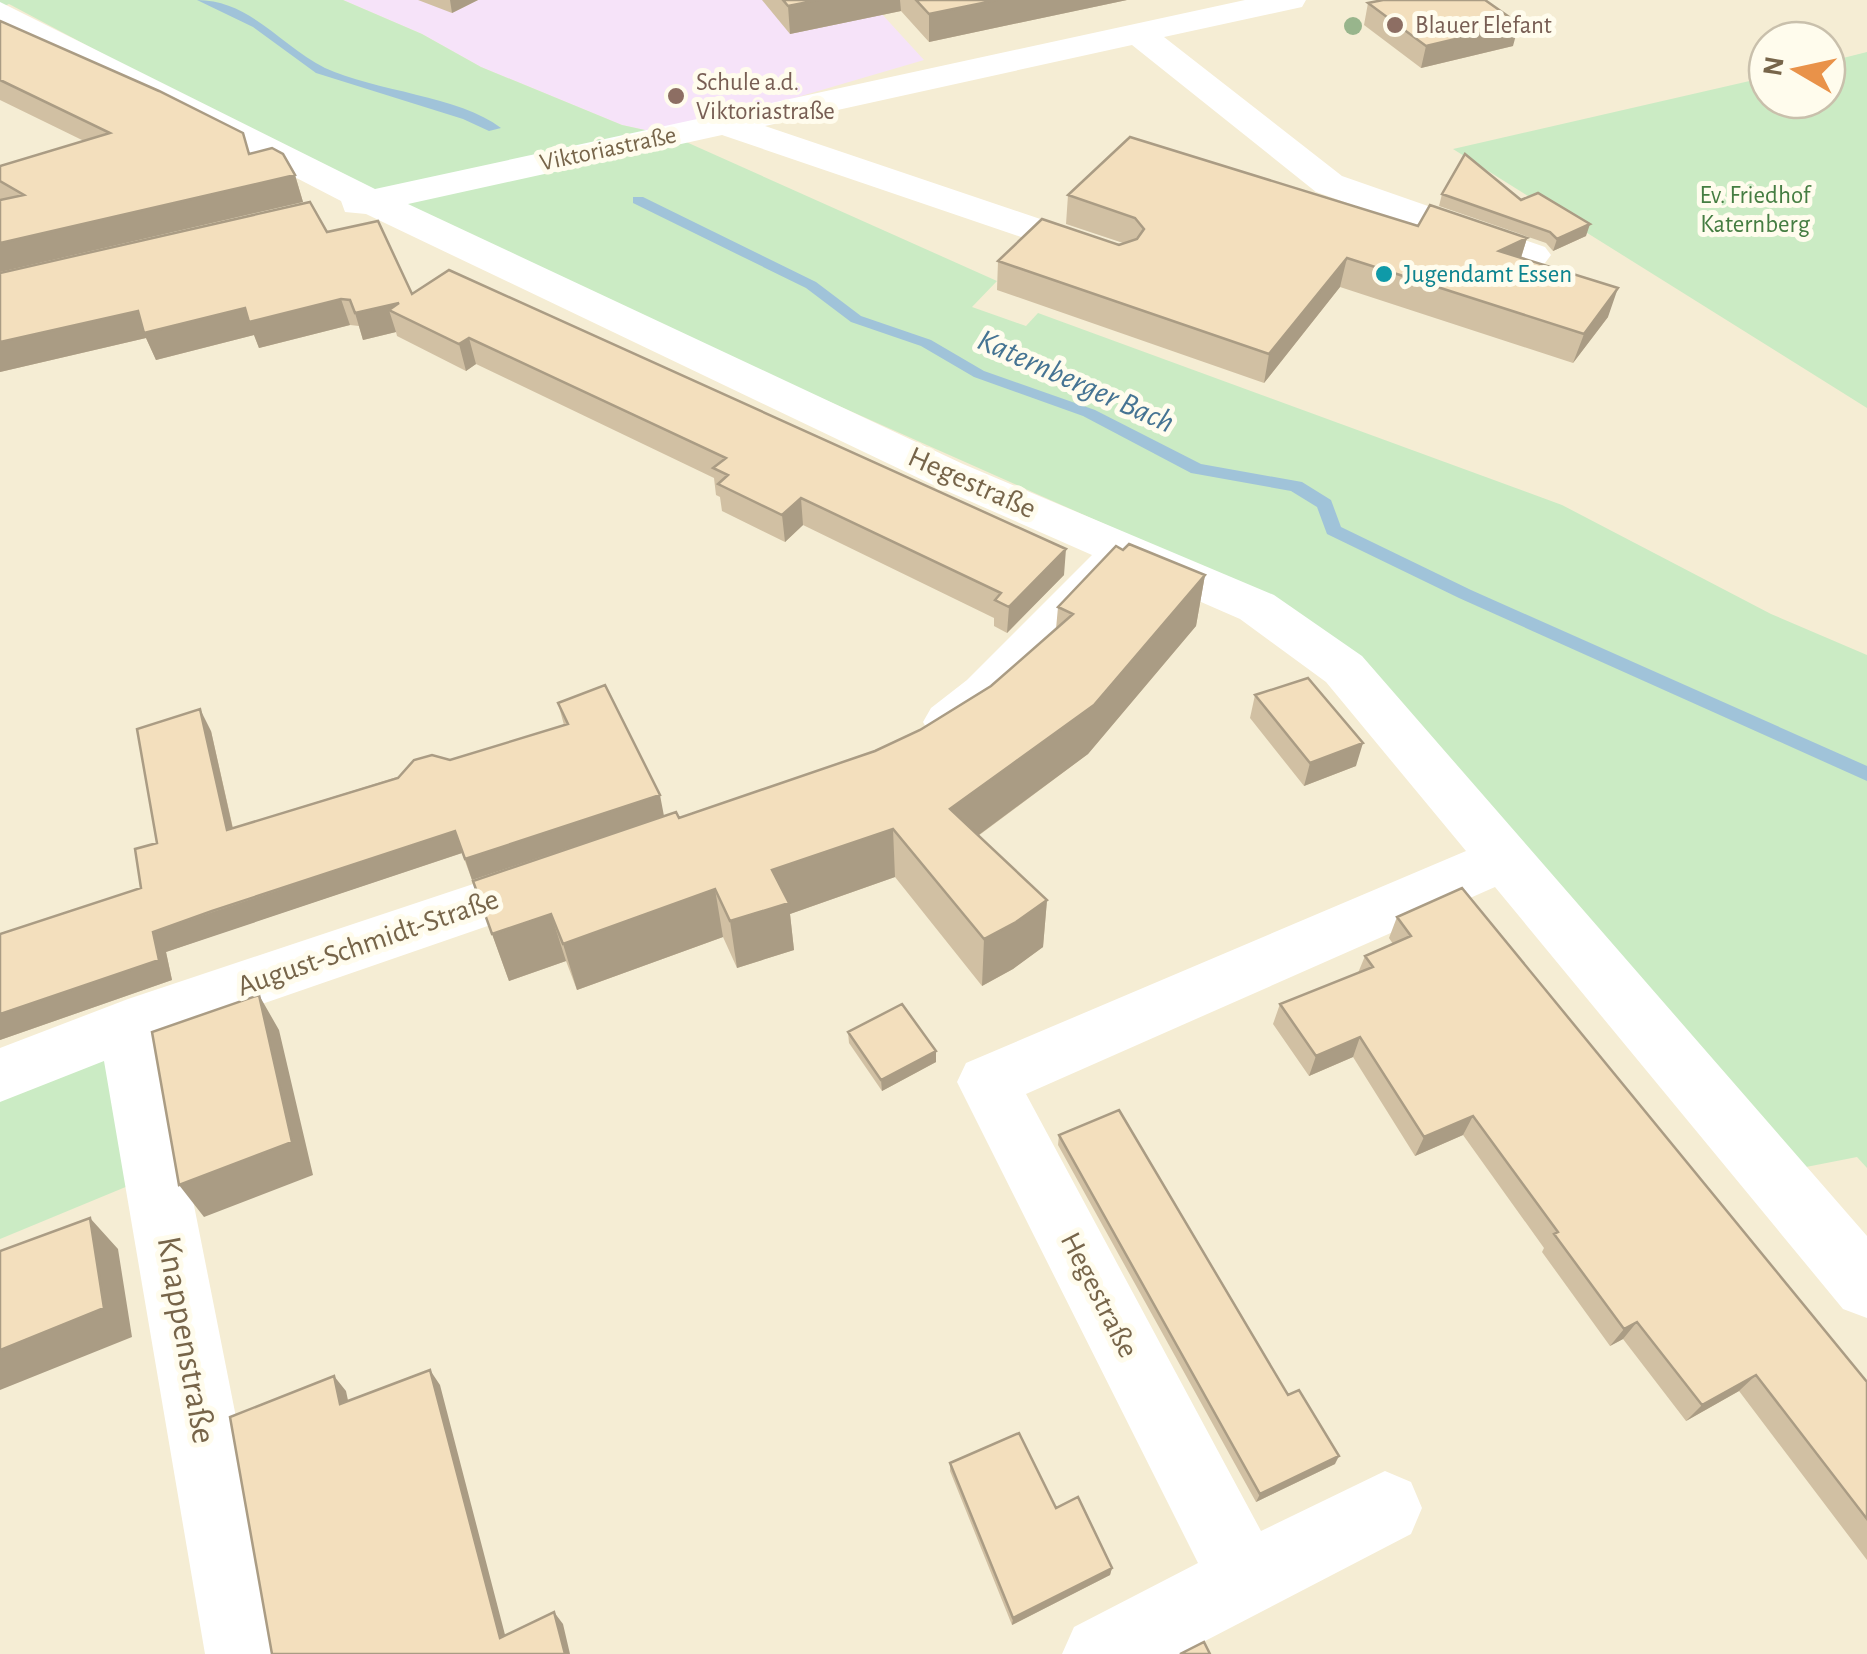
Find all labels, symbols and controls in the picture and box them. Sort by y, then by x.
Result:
place label: Blauer Elefant [1415,13,1552,38]
marker: Blauer Elefant [1384,14,1406,36]
north arrow [1747,20,1847,120]
text: N [1759,55,1790,78]
place label: Schule a.d. Viktoriastraße [696,70,835,124]
marker: Schule a.d. Viktoriastraße [665,85,687,107]
street label: Viktoriastraße [537,122,679,176]
park label: Ev. Friedhof Katernberg [1700,183,1812,237]
place label: Jugendamt Essen [1404,262,1572,287]
marker: Jugendamt Essen [1373,263,1395,285]
water label: Katernberger Bach [973,323,1179,439]
street label: Hegestraße [904,442,1040,524]
street label: August-Schmidt-Straße [233,884,503,1002]
street label: Hegestraße [1055,1227,1143,1363]
street label: Knappenstraße [151,1234,221,1446]

